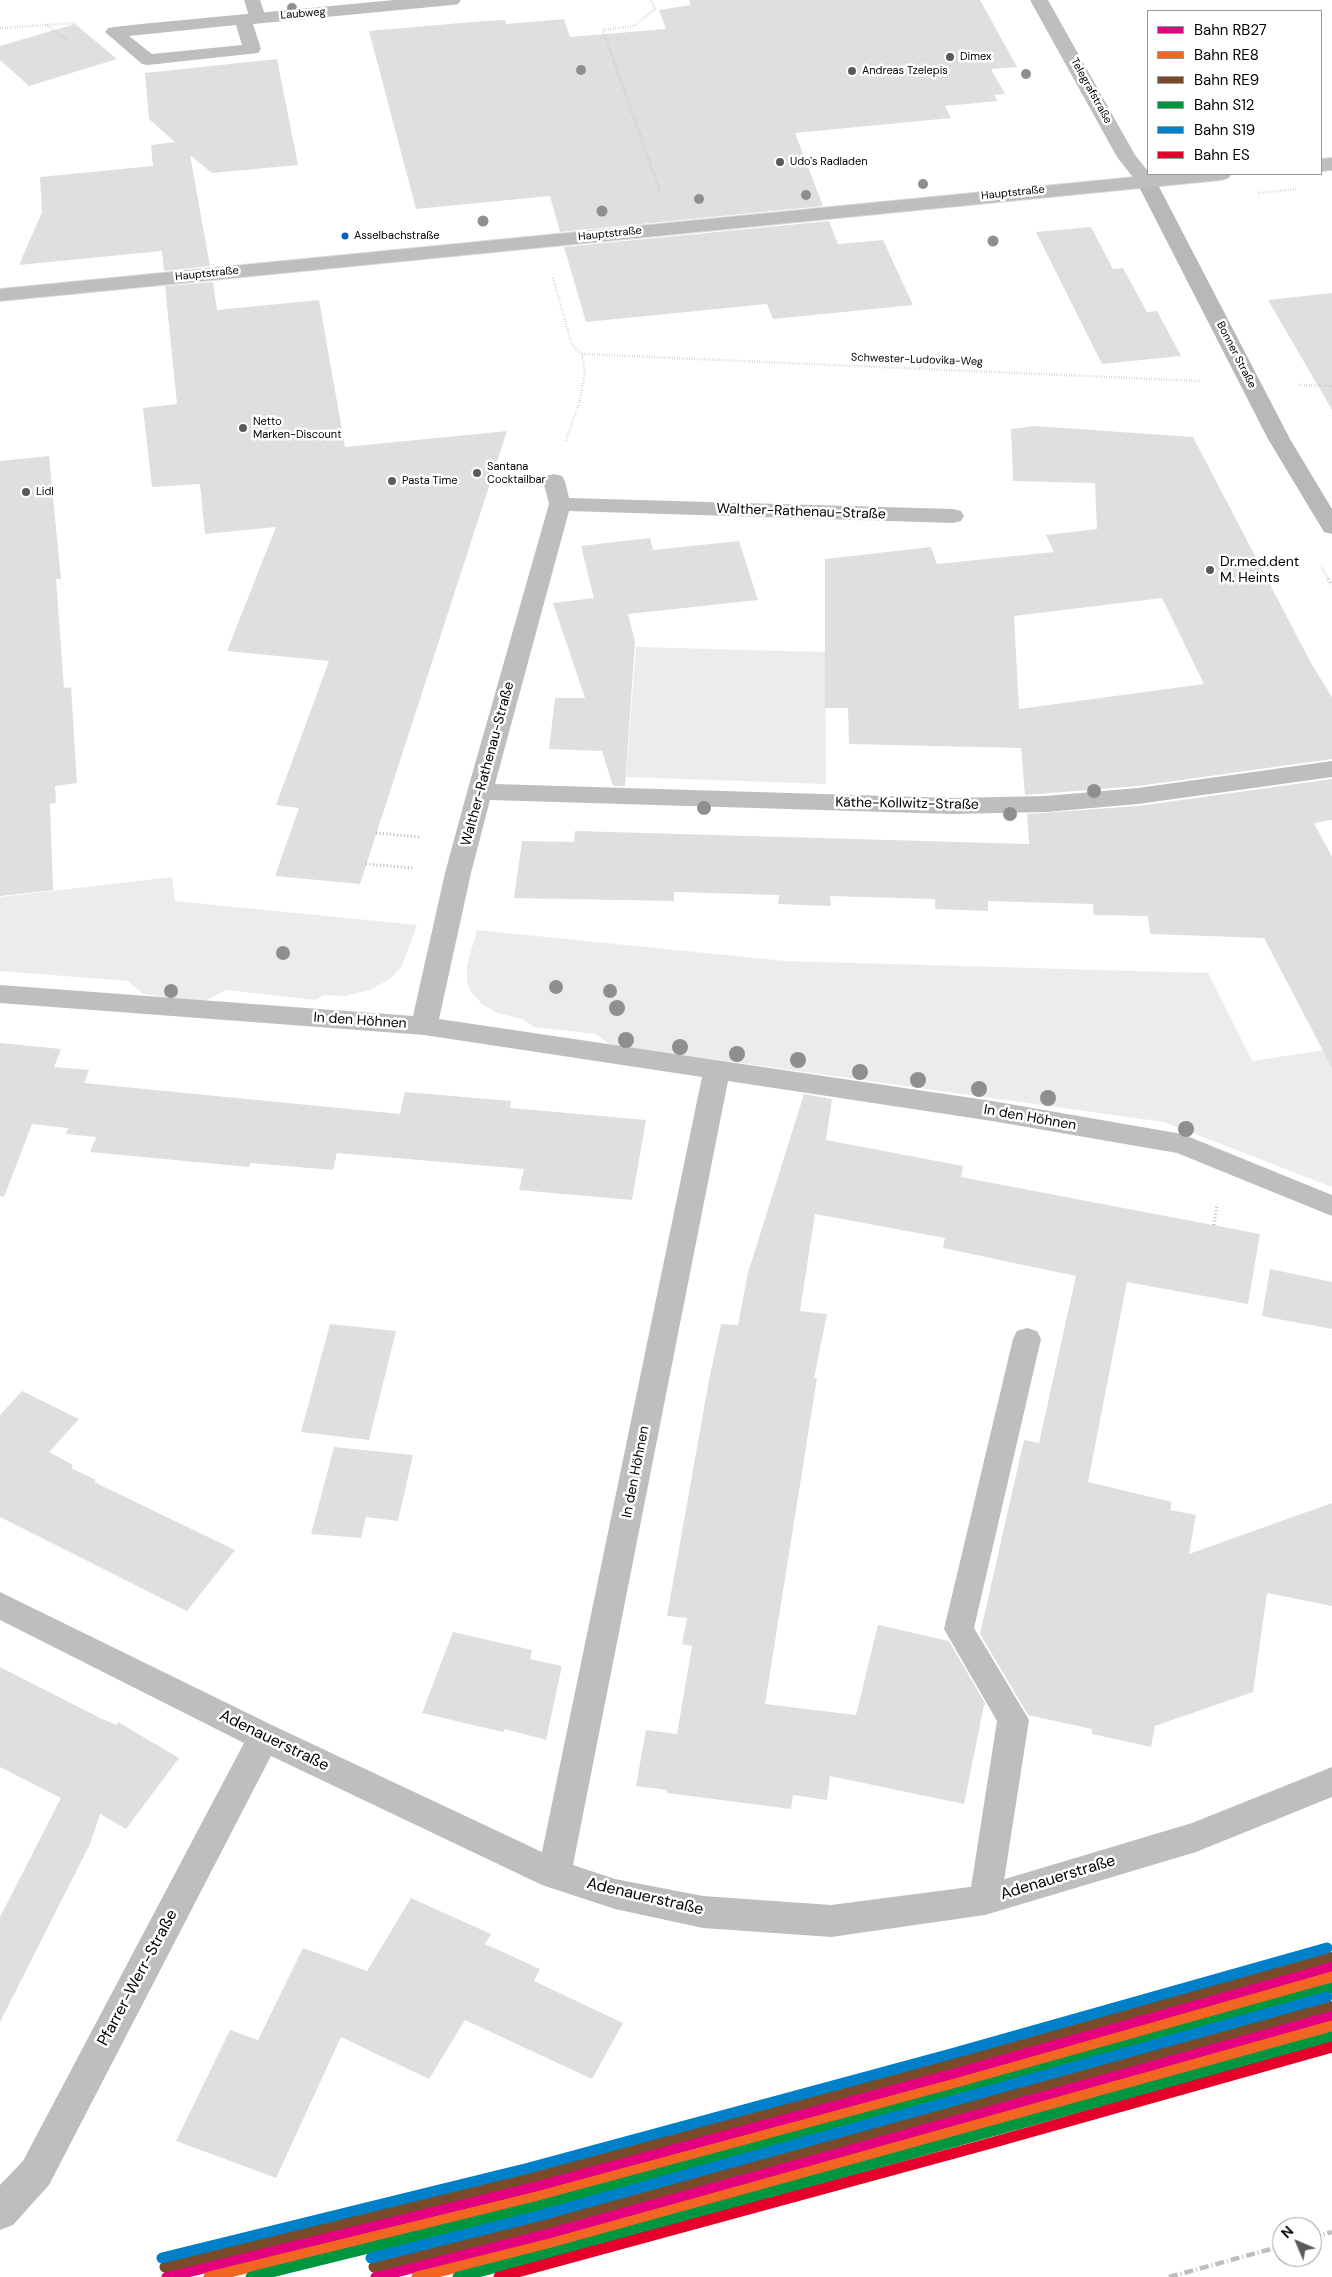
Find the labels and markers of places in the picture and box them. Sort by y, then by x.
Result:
place label: Dimex [960,50,991,64]
marker: Dimex [944,51,956,63]
place label: Andreas Tzelepis [862,64,948,78]
marker: Andreas Tzelepis [846,65,858,77]
place label: Udo's Radladen [790,155,868,169]
marker: Udo's Radladen [774,156,786,168]
place label: Asselbachstraße [354,229,440,243]
marker: Asselbachstraße [340,231,350,241]
place label: Netto Marken-Discount [253,415,341,441]
marker: Netto Marken-Discount [237,422,249,434]
place label: Santana Cocktailbar [487,460,546,486]
marker: Santana Cocktailbar [471,467,483,479]
place label: Pasta Time [402,474,457,488]
marker: Pasta Time [386,475,398,487]
place label: Lidl [36,485,54,499]
marker: Lidl [20,486,32,498]
place label: Dr.med.dent M. Heints [1220,554,1299,586]
marker: Dr.med.dent M. Heints [1204,564,1216,576]

